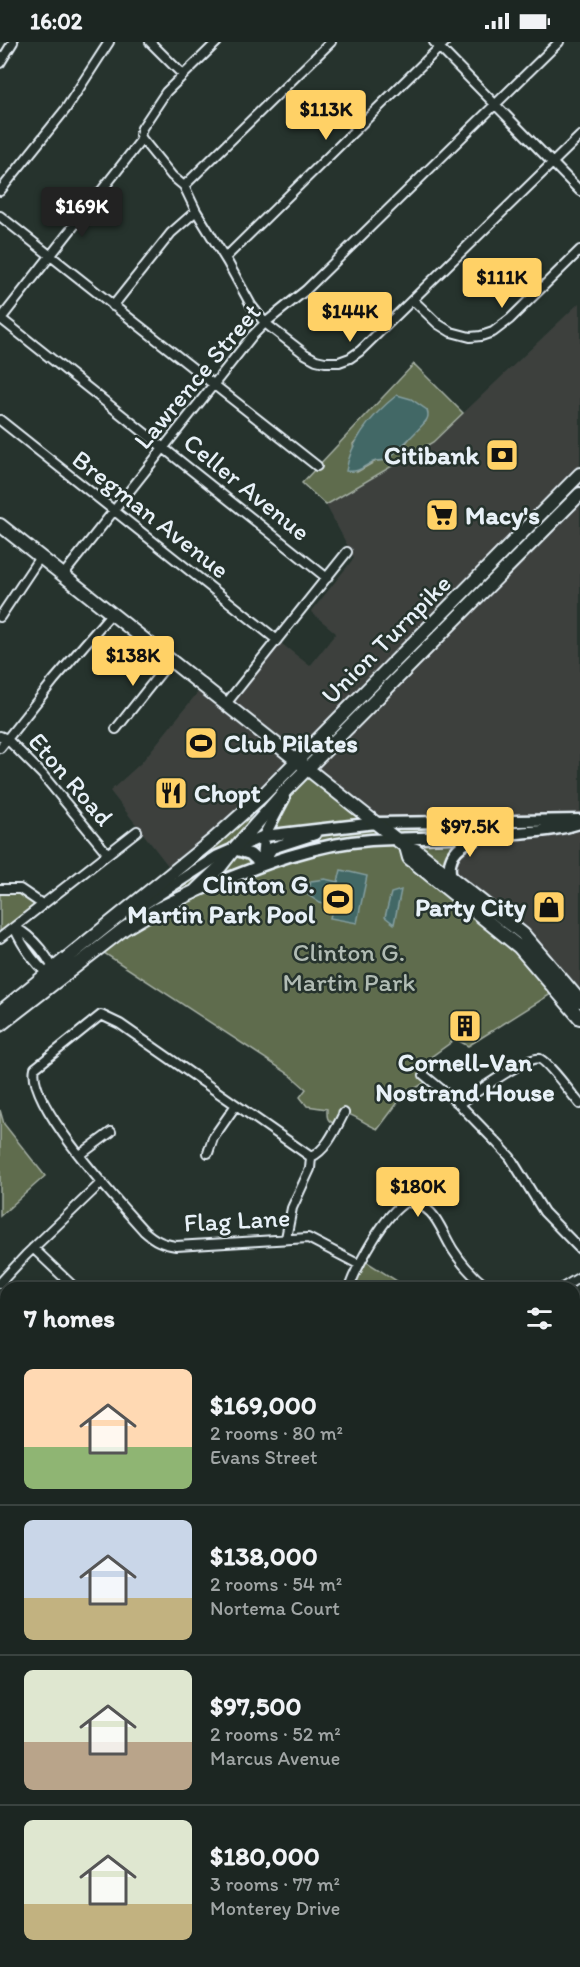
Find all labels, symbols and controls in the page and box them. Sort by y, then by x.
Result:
text: 16:02 [30,8,82,35]
pin: $113K [284,90,368,141]
text: $113K [300,97,352,121]
pin: $169K [40,187,124,238]
text: $169K [55,194,109,218]
pin: $111K [460,258,544,309]
text: $111K [477,265,527,289]
pin: $144K [308,292,392,343]
street label: Lawrence Street [127,296,268,456]
text: $144K [322,299,378,323]
street label: Celler Avenue [177,426,317,548]
bank icon: Citibank [484,437,520,473]
place label: Citibank [384,439,480,471]
street label: Bregman Avenue [66,443,236,585]
supermarket icon: Macy's [424,497,460,533]
place label: Macy's [465,499,540,531]
street label: Union Turnpike [314,567,458,711]
pin: $138K [91,636,175,687]
text: $138K [106,643,160,667]
sports icon: Club Pilates [183,725,219,761]
street label: Eton Road [22,726,120,832]
place label: Club Pilates [224,727,358,759]
restaurant icon: Chopt [153,775,189,811]
place label: Chopt [194,777,261,809]
pin: $97.5K [421,807,519,858]
text: $97.5K [441,814,499,838]
place label: Clinton G. Martin Park Pool [127,868,316,930]
sports icon: Clinton G. Martin Park Pool [320,881,356,917]
shop icon: Party City [531,889,567,925]
place label: Party City [415,891,527,923]
park label: Clinton G. Martin Park [282,936,416,998]
building icon: Cornell-Van Nostrand House [447,1008,483,1044]
place label: Cornell-Van Nostrand House [375,1046,555,1108]
pin: $180K [376,1167,460,1218]
text: $180K [390,1174,446,1198]
street label: Flag Lane [183,1201,291,1239]
text: 7 homes [24,1302,115,1334]
icon: filters [523,1302,556,1335]
text: $169,000 [210,1389,317,1421]
icon: home [72,1393,144,1465]
text: 2 rooms · 80 m² [210,1421,343,1445]
text: Evans Street [210,1445,317,1469]
text: $138,000 [210,1540,318,1572]
icon: home [72,1544,144,1616]
text: 2 rooms · 54 m² [210,1572,342,1596]
text: Nortema Court [210,1596,340,1620]
text: $97,500 [210,1690,302,1722]
icon: home [72,1694,144,1766]
text: 2 rooms · 52 m² [210,1722,341,1746]
text: Marcus Avenue [210,1746,340,1770]
text: $180,000 [210,1840,320,1872]
icon: home [72,1844,144,1916]
text: 3 rooms · 77 m² [210,1872,340,1896]
text: Monterey Drive [210,1896,340,1920]

